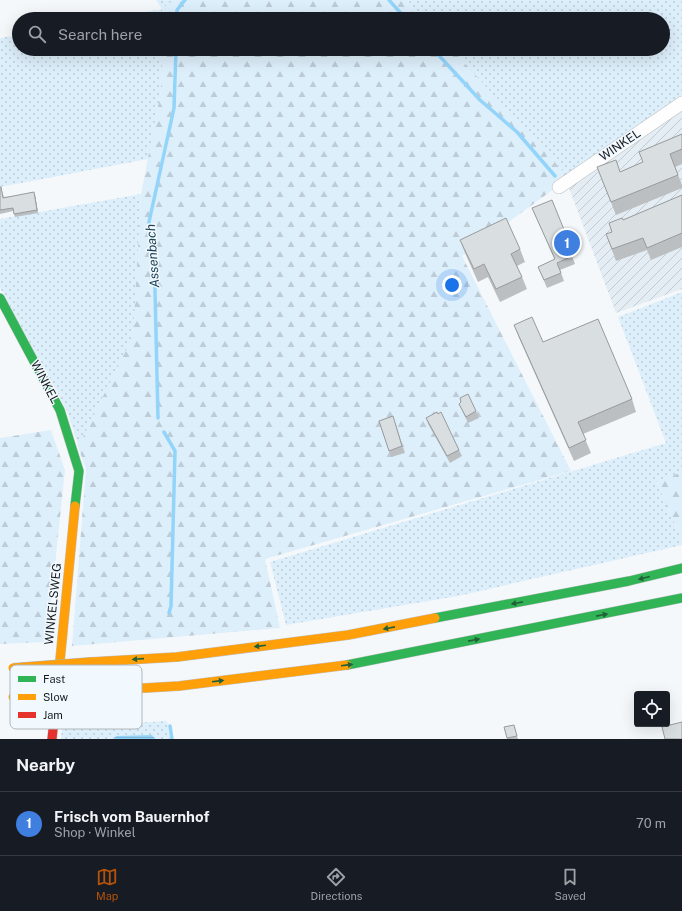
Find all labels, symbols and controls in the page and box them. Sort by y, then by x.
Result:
search box [12,12,670,56]
icon: search [26,23,48,45]
text: Search here [58,26,142,43]
street label: WINKEL [597,126,643,164]
water label: Assenbach [143,224,162,288]
pin: 1 [554,228,580,258]
your location [442,275,462,295]
street label: WINKEL [28,358,62,406]
street label: WINKELSWEG [42,562,64,646]
one-way arrow [638,575,650,581]
one-way arrow [511,600,523,606]
one-way arrow [596,611,608,617]
one-way arrow [383,625,395,631]
one-way arrow [468,637,481,643]
one-way arrow [254,643,266,650]
one-way arrow [132,656,144,663]
one-way arrow [341,662,353,668]
legend [10,665,142,729]
text: Fast [43,673,65,685]
one-way arrow [212,678,224,684]
text: Slow [43,691,69,703]
map controls [634,691,670,727]
button: locate [634,691,670,727]
text: Jam [43,709,63,721]
text: Nearby [16,755,75,775]
text: Frisch vom Bauernhof [54,808,209,825]
text: 1 [26,816,32,831]
text: 70 m [636,816,666,831]
text: Shop · Winkel [54,825,136,840]
tab: Map [96,866,118,902]
tab: Directions [311,866,362,902]
tab: Saved [554,866,586,902]

